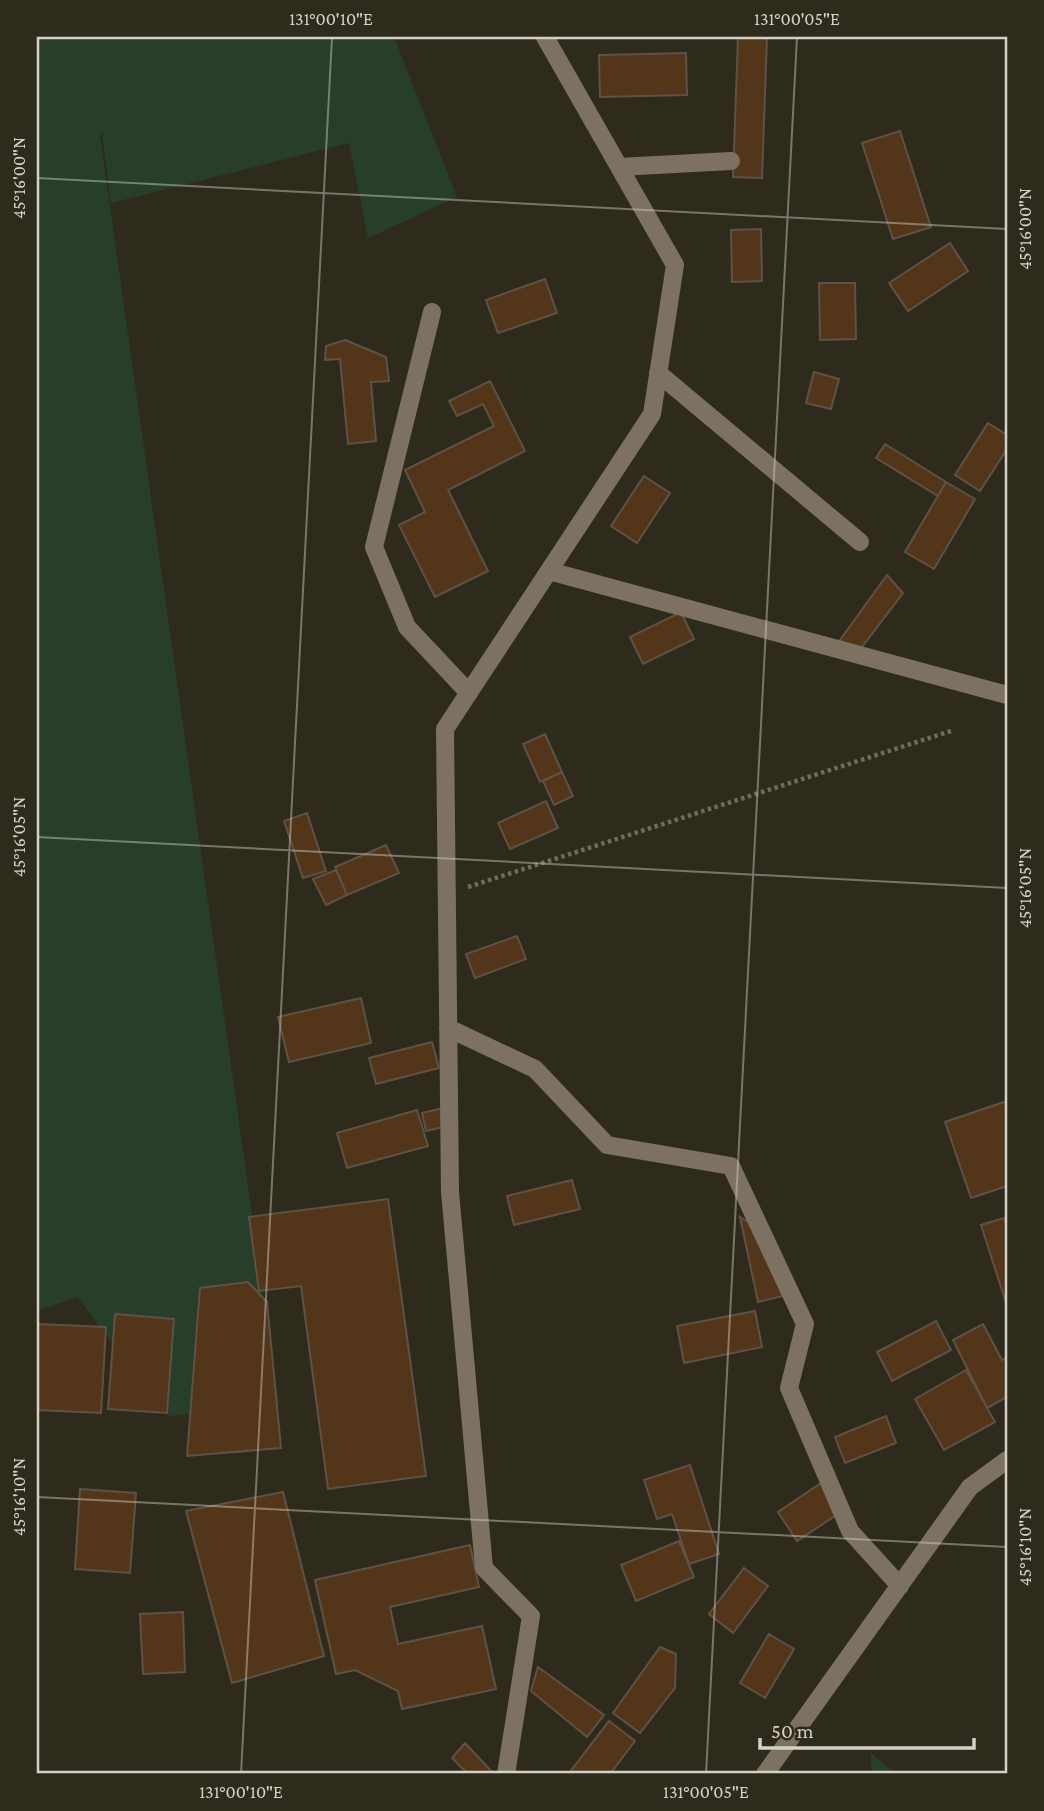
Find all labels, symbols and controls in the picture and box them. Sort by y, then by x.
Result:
text: 131°00'10"E [289,9,373,29]
text: 131°00'05"E [754,9,840,29]
text: 45°16'00"N [9,137,29,219]
text: 45°16'00"N [1015,188,1035,270]
text: 45°16'05"N [9,797,29,877]
text: 45°16'05"N [1015,848,1035,928]
text: 45°16'10"N [9,1458,29,1536]
text: 45°16'10"N [1015,1508,1035,1586]
scale bar [760,1706,974,1750]
text: 50 m [771,1719,814,1743]
text: 131°00'10"E [199,1782,283,1802]
text: 131°00'05"E [663,1782,749,1802]

